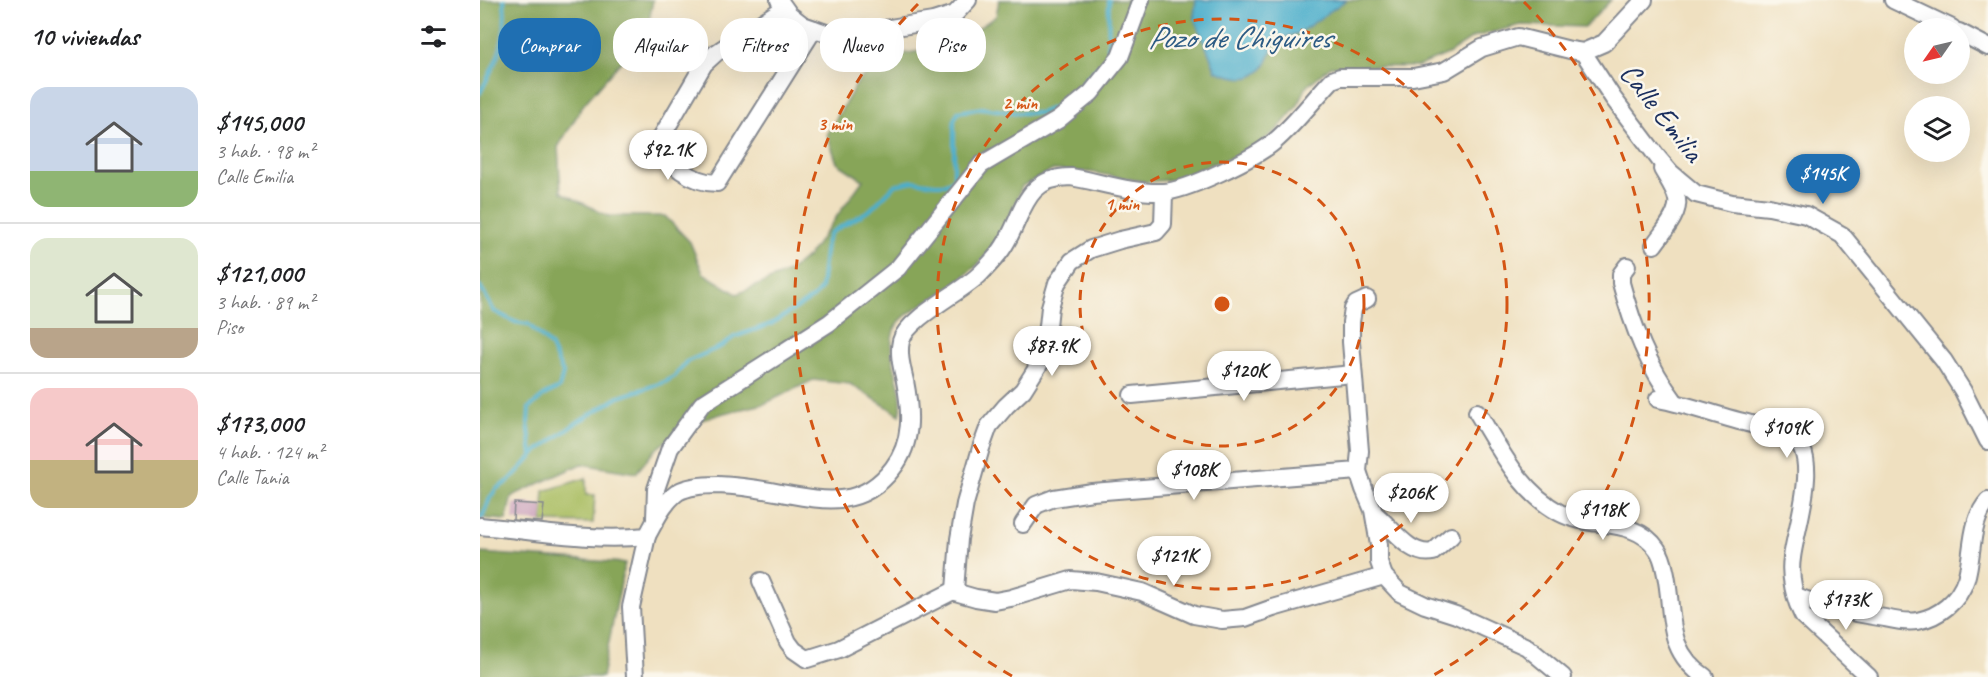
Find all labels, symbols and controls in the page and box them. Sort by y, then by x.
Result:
water label: Pozo de Chiguires [1148,17,1335,58]
chip: Comprar [498,18,601,72]
chip: Alquilar [613,18,708,72]
chip: Filtros [720,18,808,72]
chip: Nuevo [820,18,904,72]
chip: Piso [916,18,986,72]
north arrow [1904,18,1970,84]
map controls [1904,18,1970,162]
text: 10 viviendas [30,20,139,53]
icon: filters [417,20,450,53]
street label: Calle Emilia [1611,55,1714,171]
text: 2 min [1003,92,1038,114]
button: layers [1904,96,1970,162]
text: $145,000 [216,106,303,139]
icon: home [78,111,150,183]
text: 3 min [818,113,853,135]
pin: $92.1K [619,130,717,181]
text: $92.1K [643,137,693,162]
text: 3 hab. · 98 m² [216,139,314,164]
pin: $145K [1781,154,1865,205]
text: $145K [1800,161,1846,186]
text: Calle Emilia [216,164,293,189]
text: 1 min [1105,193,1140,215]
text: $121,000 [216,257,303,290]
icon: home [78,262,150,334]
text: 3 hab. · 89 m² [216,290,314,315]
centre of rings [1212,294,1232,314]
text: Piso [216,315,243,340]
pin: $87.9K [1003,326,1101,377]
text: $87.9K [1027,333,1077,358]
pin: $120K [1202,351,1286,402]
text: $120K [1221,358,1267,383]
text: $173,000 [216,407,303,440]
pin: $109K [1745,408,1829,459]
icon: home [78,412,150,484]
text: $109K [1764,415,1810,440]
text: 4 hab. · 124 m² [216,440,323,465]
pin: $108K [1152,450,1236,501]
text: $108K [1171,457,1217,482]
text: Calle Tania [216,465,288,490]
pin: $206K [1369,473,1453,524]
text: $206K [1388,480,1434,505]
pin: $118K [1561,490,1645,541]
text: $118K [1580,497,1626,522]
pin: $121K [1132,536,1216,587]
text: $121K [1151,543,1197,568]
pin: $173K [1804,580,1888,631]
text: $173K [1823,587,1869,612]

